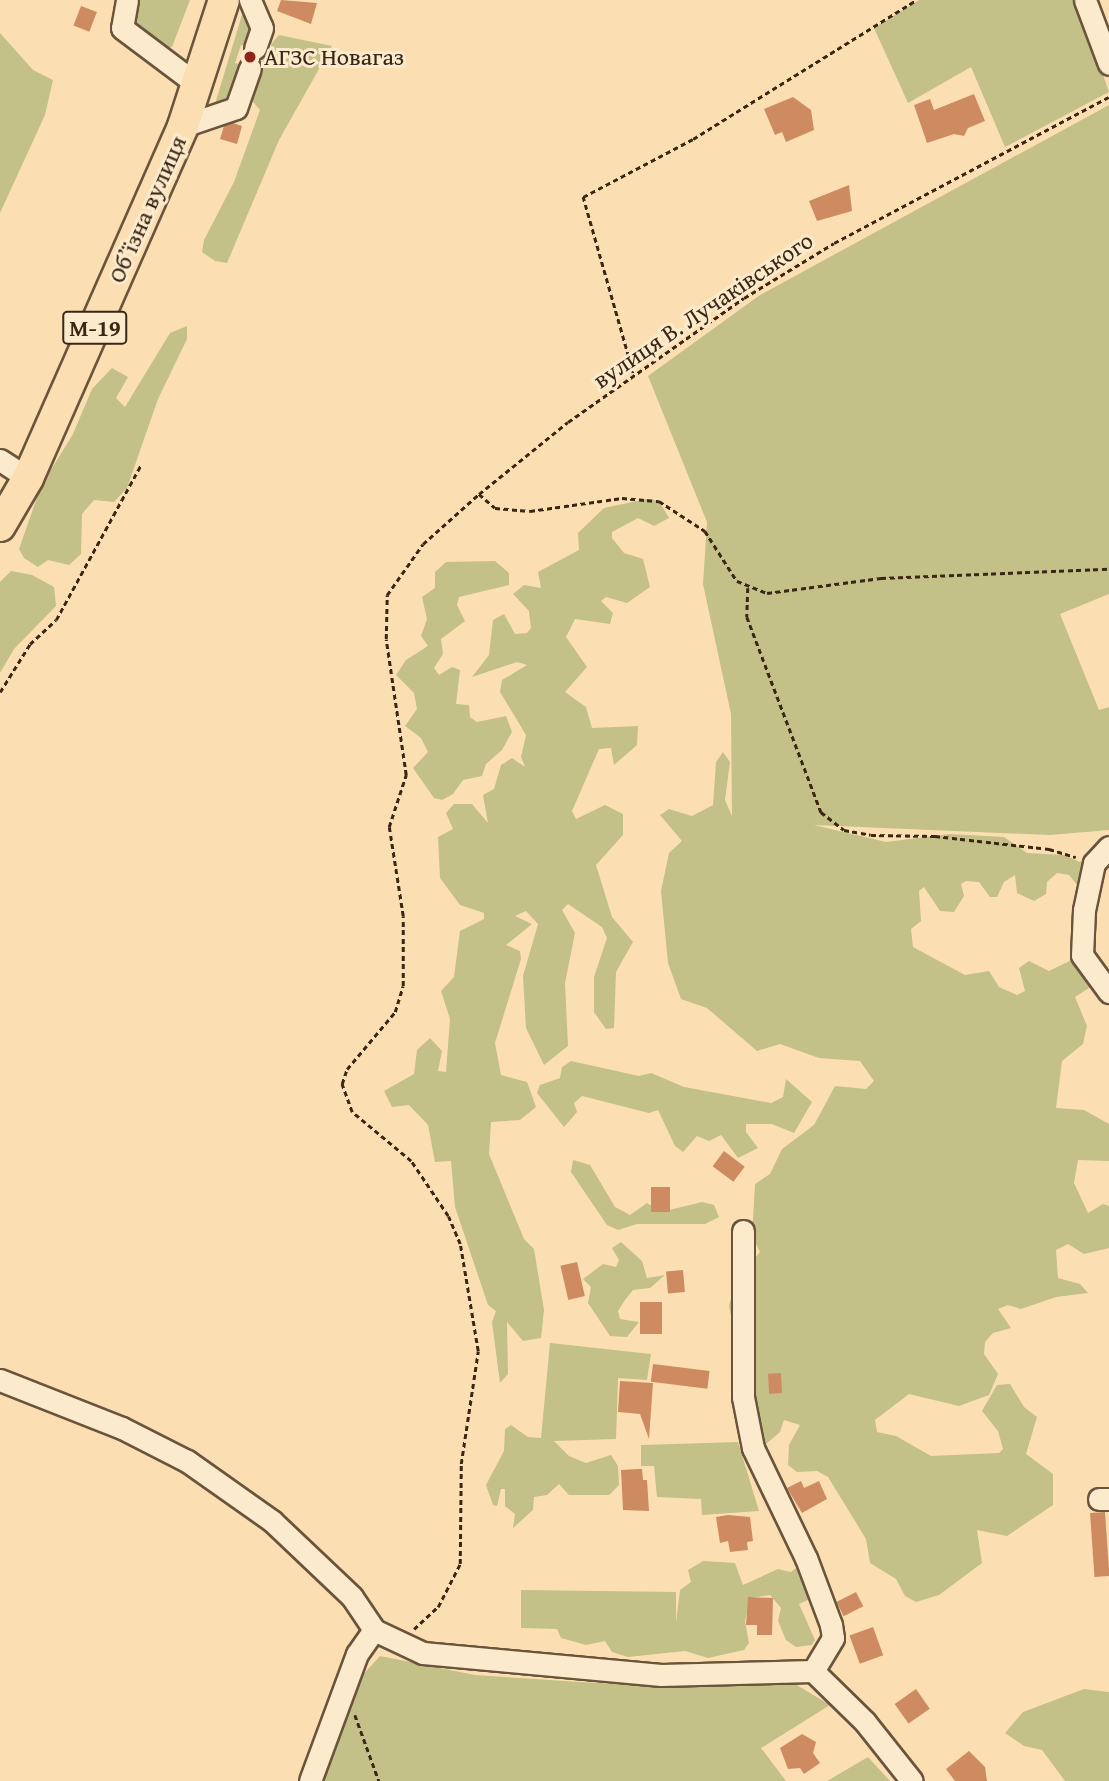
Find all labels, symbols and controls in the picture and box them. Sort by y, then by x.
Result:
place label: АГЗС Новагаз [264,43,404,71]
marker: АГЗС Новагаз [242,49,258,65]
street label: Обʼїзна вулиця [102,131,192,287]
street label: вулиця В. Лучаківського [588,226,818,394]
road number: М-19 [62,308,128,348]

